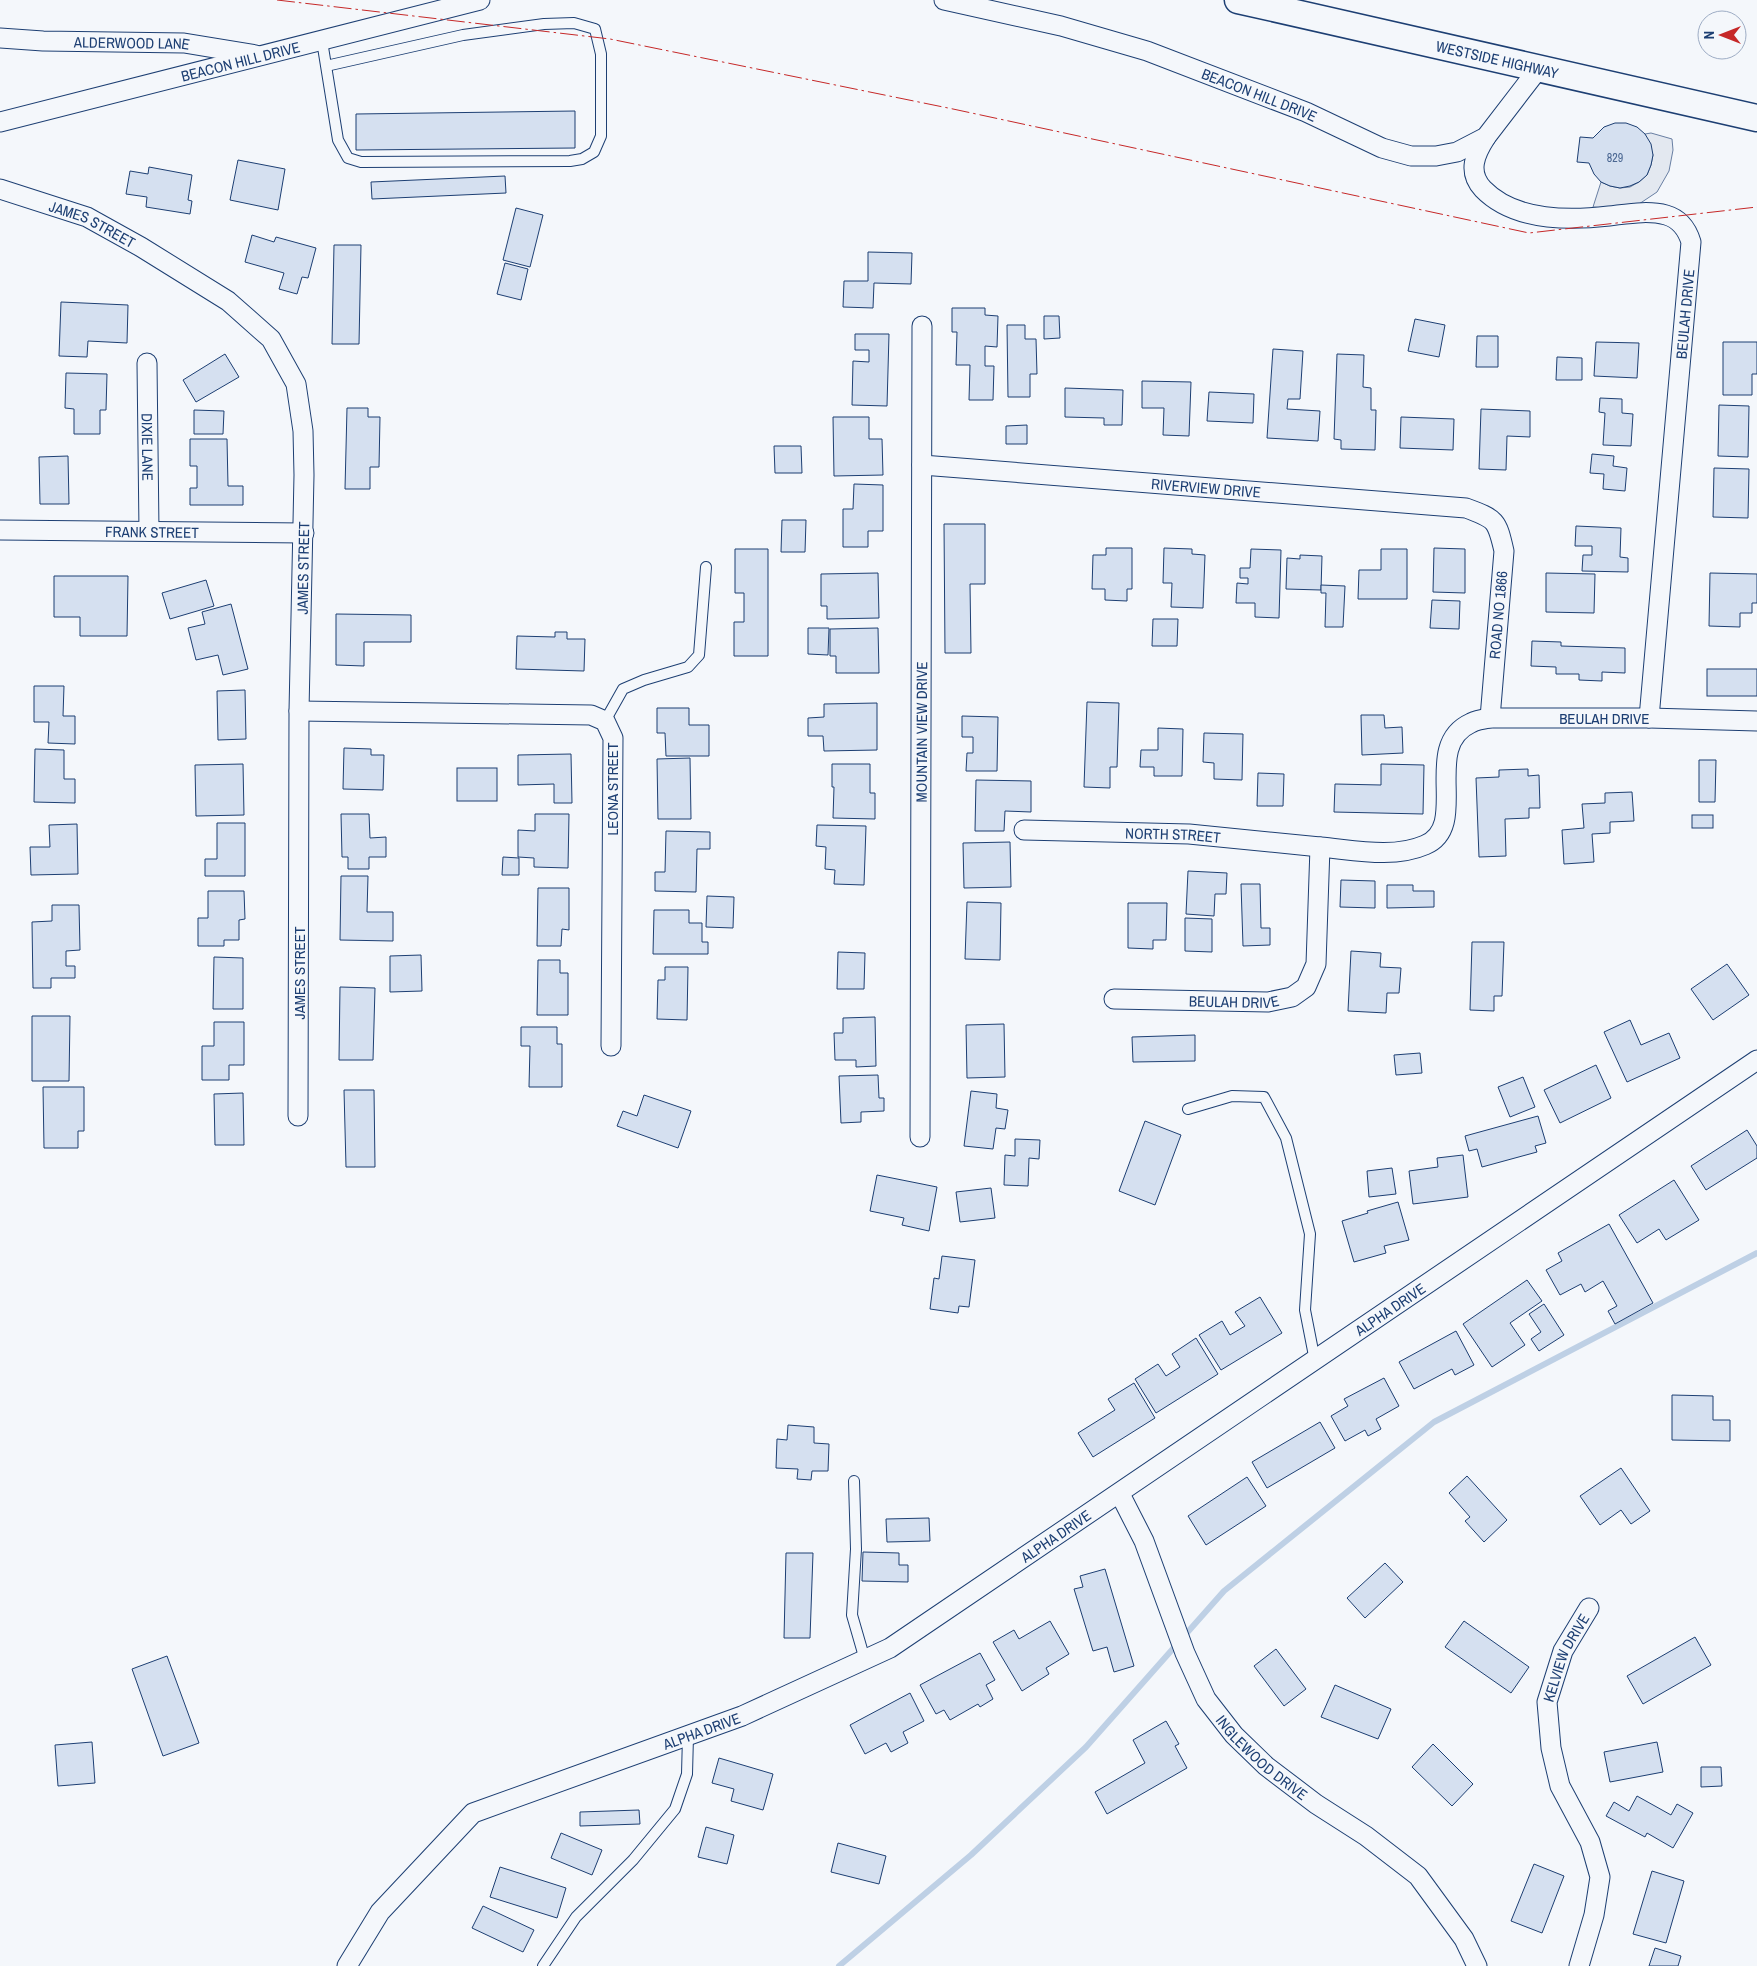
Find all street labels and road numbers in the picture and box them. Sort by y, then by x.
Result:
street label: ALDERWOOD LANE [73,31,192,54]
street label: WESTSIDE HIGHWAY [1434,35,1562,83]
street label: BEACON HILL DRIVE [179,36,302,86]
street label: BEACON HILL DRIVE [1199,63,1321,126]
street label: JAMES STREET [47,195,140,253]
street label: BEULAH DRIVE [1671,268,1699,360]
street label: DIXIE LANE [137,413,159,481]
street label: RIVERVIEW DRIVE [1150,473,1262,502]
street label: FRANK STREET [105,521,199,542]
street label: JAMES STREET [292,521,314,615]
street label: ROAD NO 1866 [1484,570,1512,660]
street label: MOUNTAIN VIEW DRIVE [910,662,932,802]
street label: BEULAH DRIVE [1559,708,1649,729]
street label: LEONA STREET [602,742,623,835]
street label: NORTH STREET [1125,822,1222,848]
street label: JAMES STREET [289,926,310,1019]
street label: BEULAH DRIVE [1189,989,1281,1013]
street label: ALPHA DRIVE [1350,1278,1429,1341]
street label: ALPHA DRIVE [1015,1504,1095,1568]
street label: KELVIEW DRIVE [1537,1609,1594,1704]
street label: ALPHA DRIVE [659,1707,743,1755]
street label: INGLEWOOD DRIVE [1212,1710,1312,1805]

